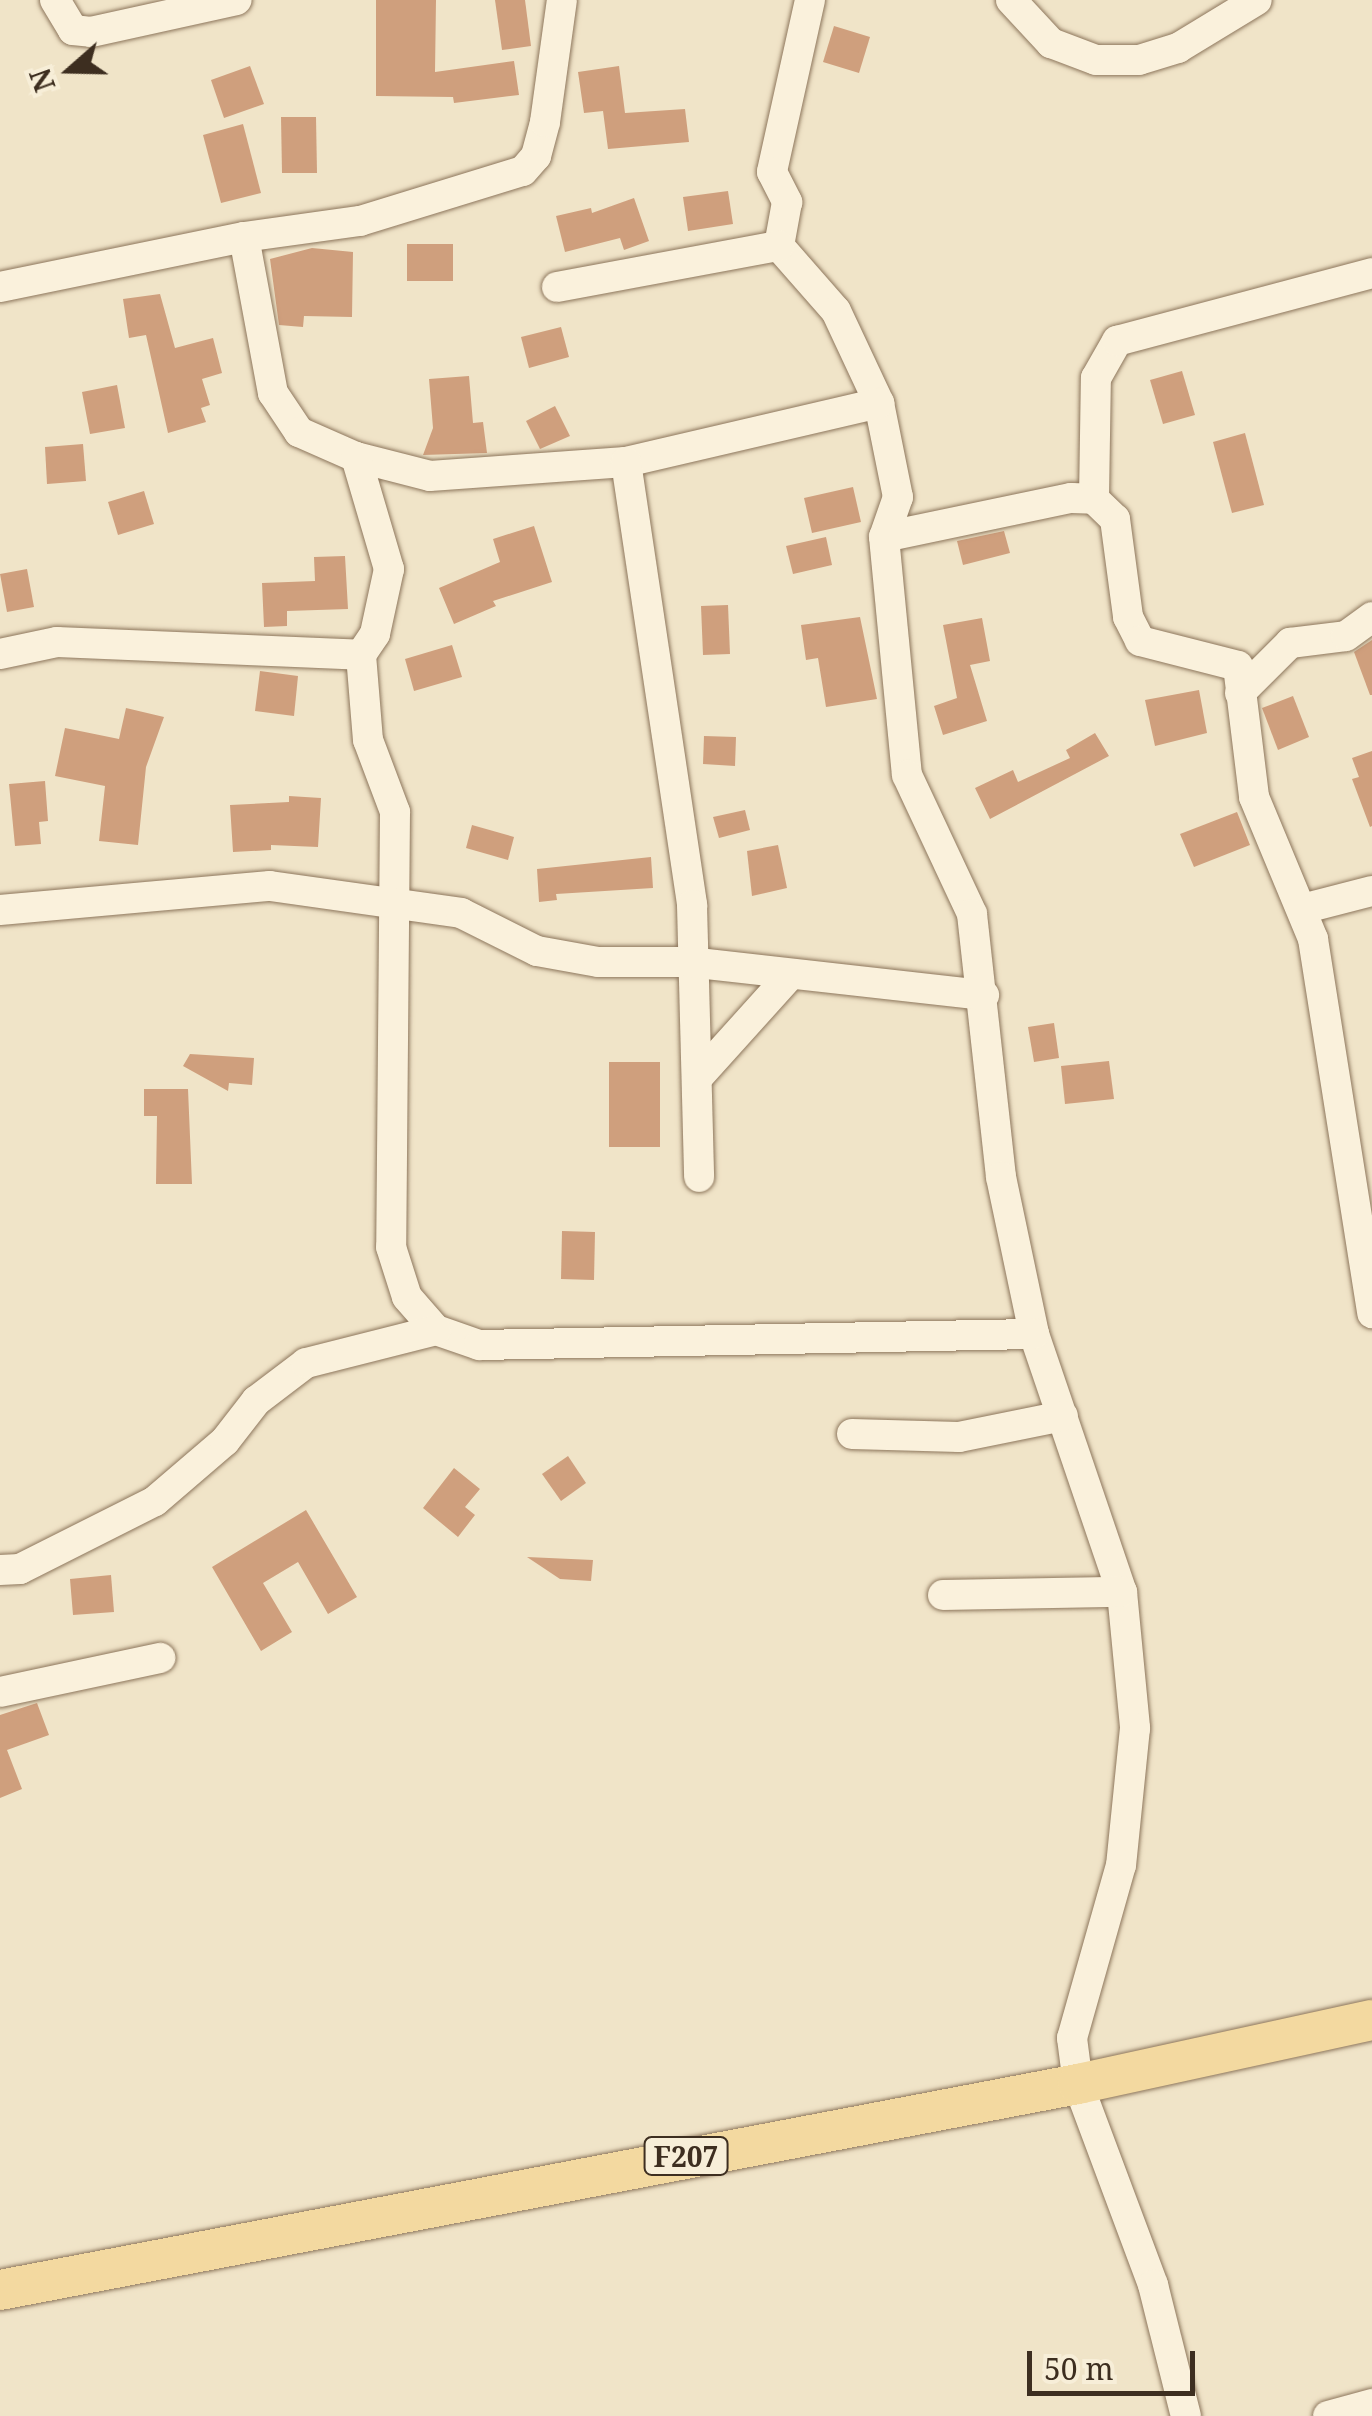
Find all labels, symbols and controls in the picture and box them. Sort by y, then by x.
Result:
north arrow [20,20,120,120]
text: N [20,63,63,97]
road number: F207 [644,2133,728,2179]
scale bar [1032,2331,1200,2393]
text: 50 m [1044,2348,1114,2389]

